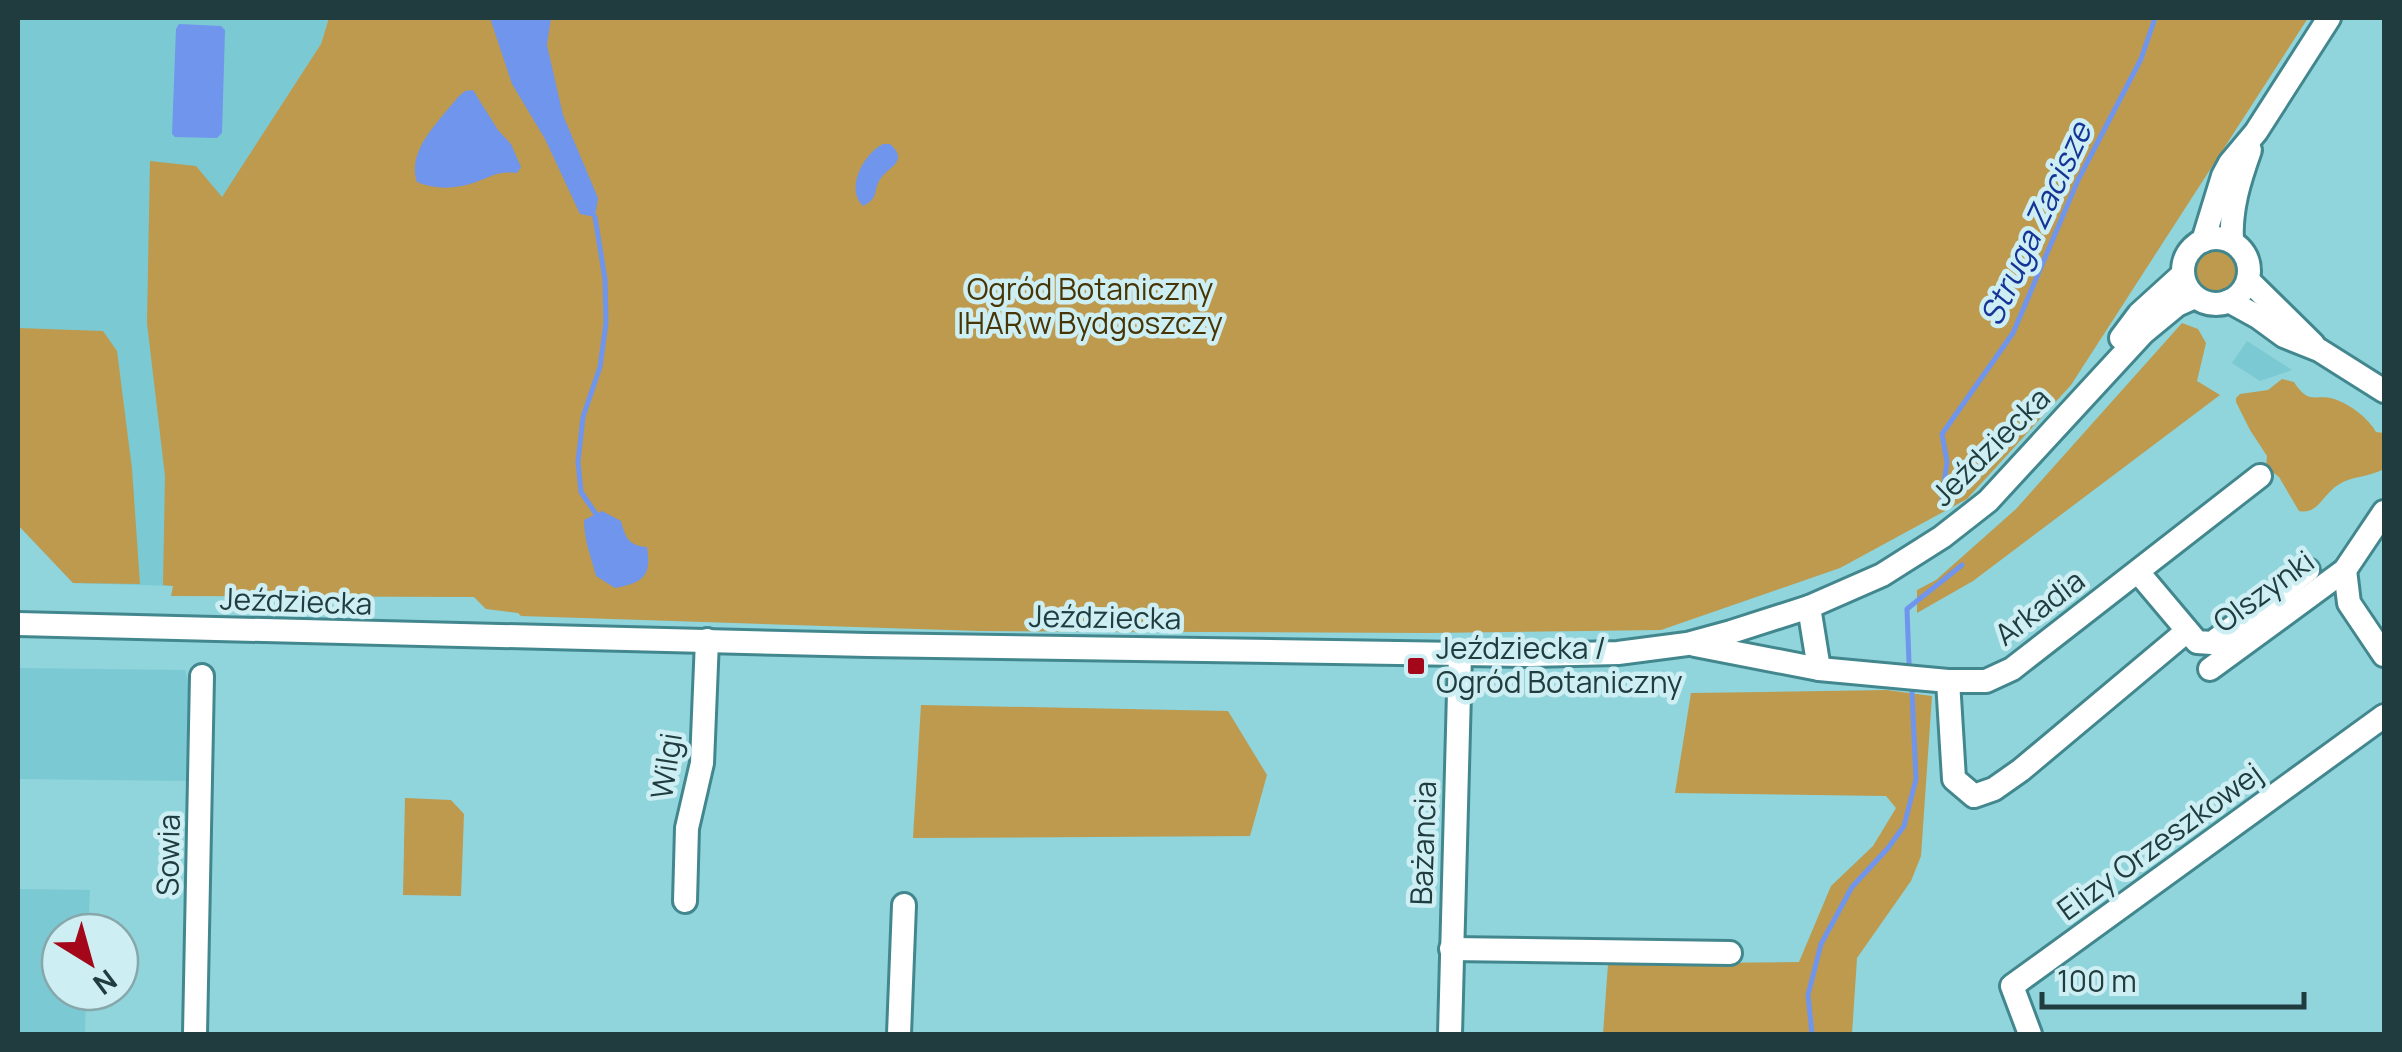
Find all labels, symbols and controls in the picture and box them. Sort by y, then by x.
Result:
water label: Struga Zacisze [1969,113,2102,332]
park label: Ogród Botaniczny IHAR w Bydgoszczy [957,268,1223,343]
street label: Jeździecka [1922,378,2058,514]
street label: Olszynki [2204,540,2322,641]
street label: Arkadia [1986,559,2092,654]
street label: Jeździecka [219,577,373,624]
street label: Jeździecka [1028,595,1182,638]
place label: Jeździecka / Ogród Botaniczny [1436,627,1683,702]
marker: Jeździecka / Ogród Botaniczny [1405,655,1427,677]
street label: Wilgi [640,730,691,802]
street label: Elizy Orzeszkowej [2048,753,2270,929]
street label: Bażancia [1400,780,1445,906]
street label: Sowia [146,813,189,896]
north arrow [40,912,140,1012]
scale bar [2042,947,2304,1009]
text: 100 m [2057,960,2137,1001]
text: N [86,962,125,1004]

